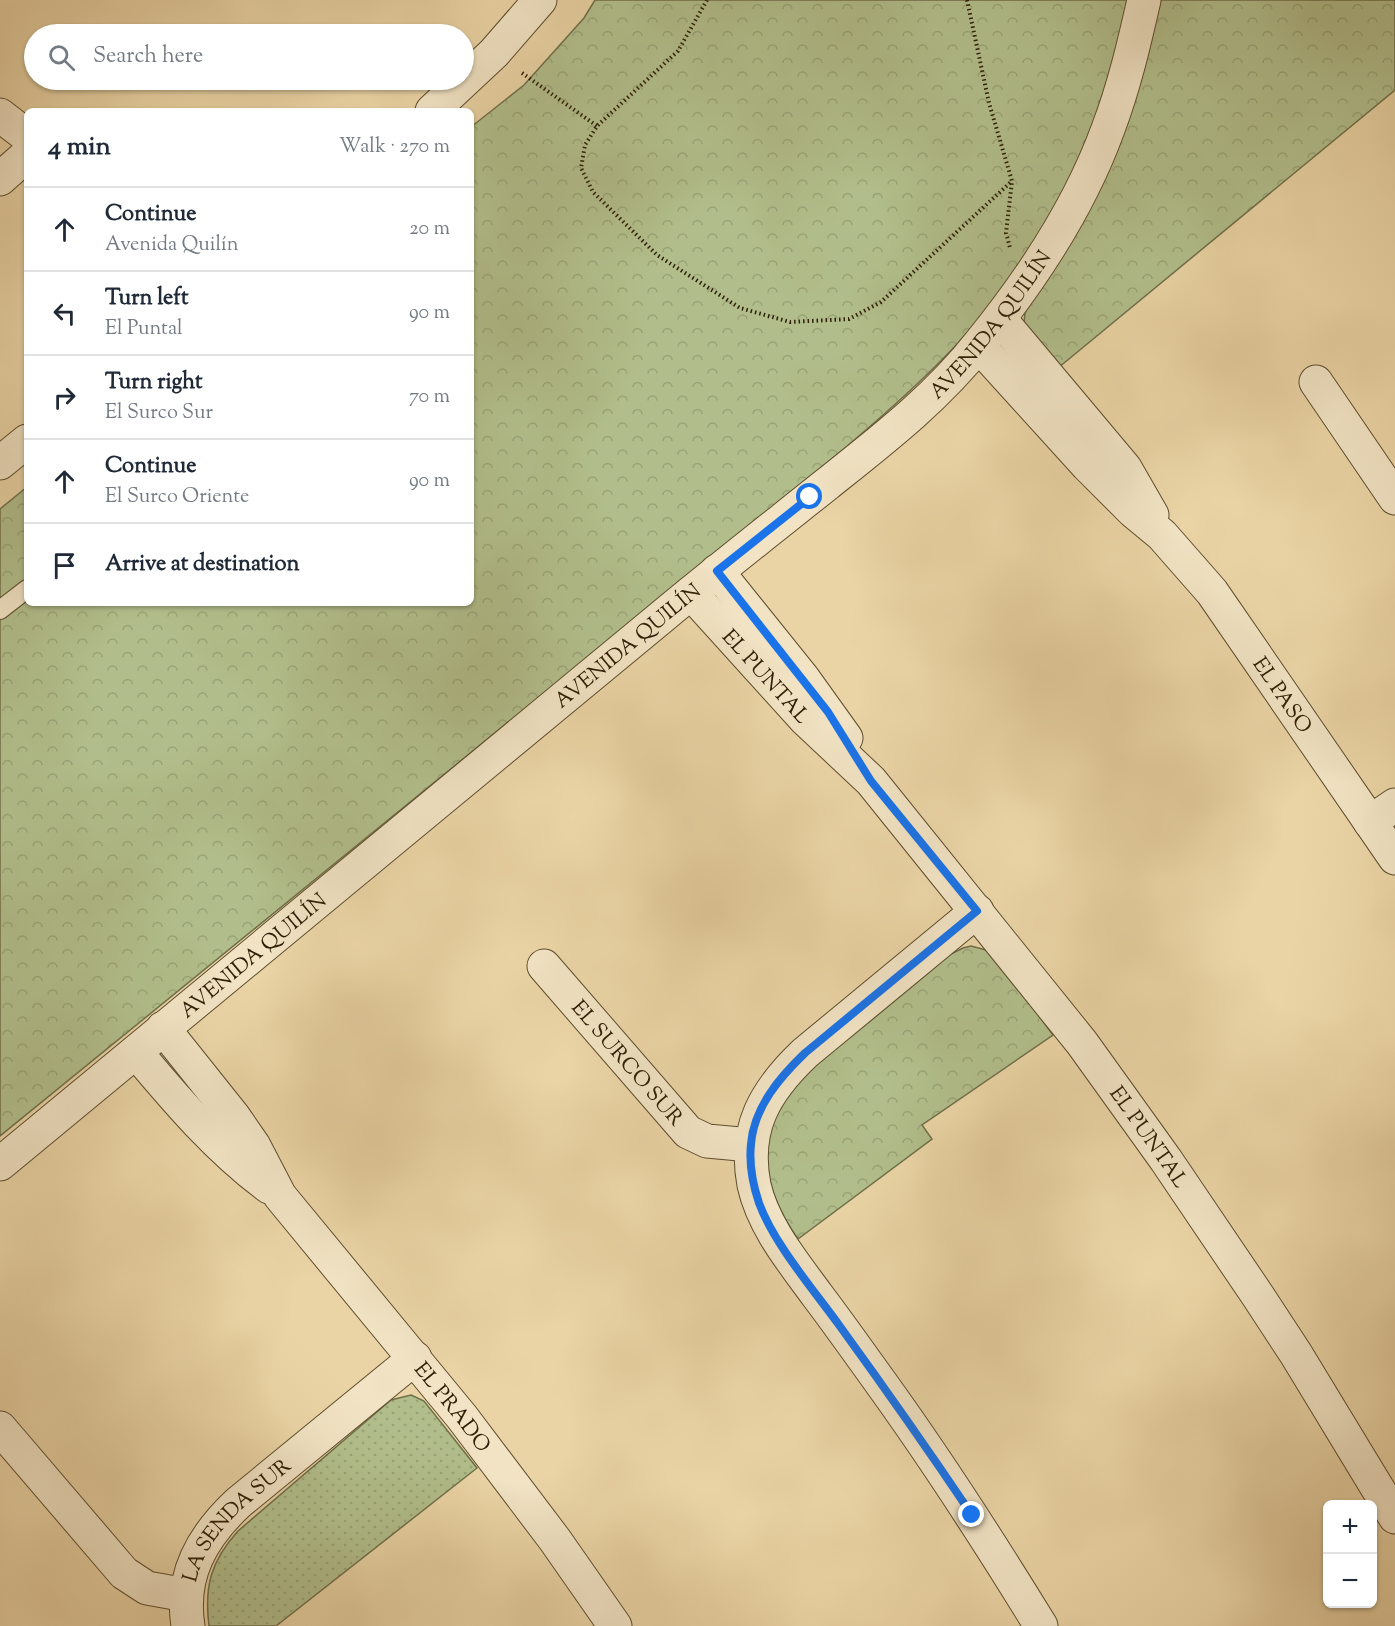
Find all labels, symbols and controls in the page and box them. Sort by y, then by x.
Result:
search box [24,24,474,90]
icon: search [45,41,78,74]
text: Search here [93,41,203,73]
text: 4 min [48,129,111,166]
text: Walk · 270 m [339,133,450,162]
text: Continue [105,199,196,231]
icon: ahead [48,213,81,246]
text: 20 m [409,215,450,244]
text: Avenida Quilín [105,231,239,260]
street label: AVENIDA QUILÍN [923,245,1060,407]
text: Turn left [105,283,188,315]
icon: left [48,297,81,330]
text: 90 m [409,299,450,328]
text: El Puntal [105,315,183,344]
text: Turn right [105,367,202,399]
icon: right [48,381,81,414]
text: 70 m [409,383,450,412]
text: El Surco Sur [105,399,213,428]
text: Continue [105,451,196,483]
icon: ahead [48,465,81,498]
text: 90 m [409,467,450,496]
text: El Surco Oriente [105,483,249,512]
route start [796,483,822,509]
icon: arrive [48,549,81,582]
text: Arrive at destination [105,549,300,581]
street label: AVENIDA QUILÍN [549,577,709,717]
street label: EL PUNTAL [714,623,816,732]
street label: EL PASO [1244,652,1318,740]
street label: AVENIDA QUILÍN [174,887,334,1026]
street label: EL SURCO SUR [563,994,689,1134]
street label: EL PUNTAL [1101,1081,1194,1195]
street label: EL PRADO [406,1356,497,1460]
street label: LA SENDA SUR [176,1452,299,1586]
map controls [1323,1500,1377,1608]
button: + [1323,1500,1377,1554]
route end [958,1501,984,1527]
button: − [1323,1554,1377,1608]

